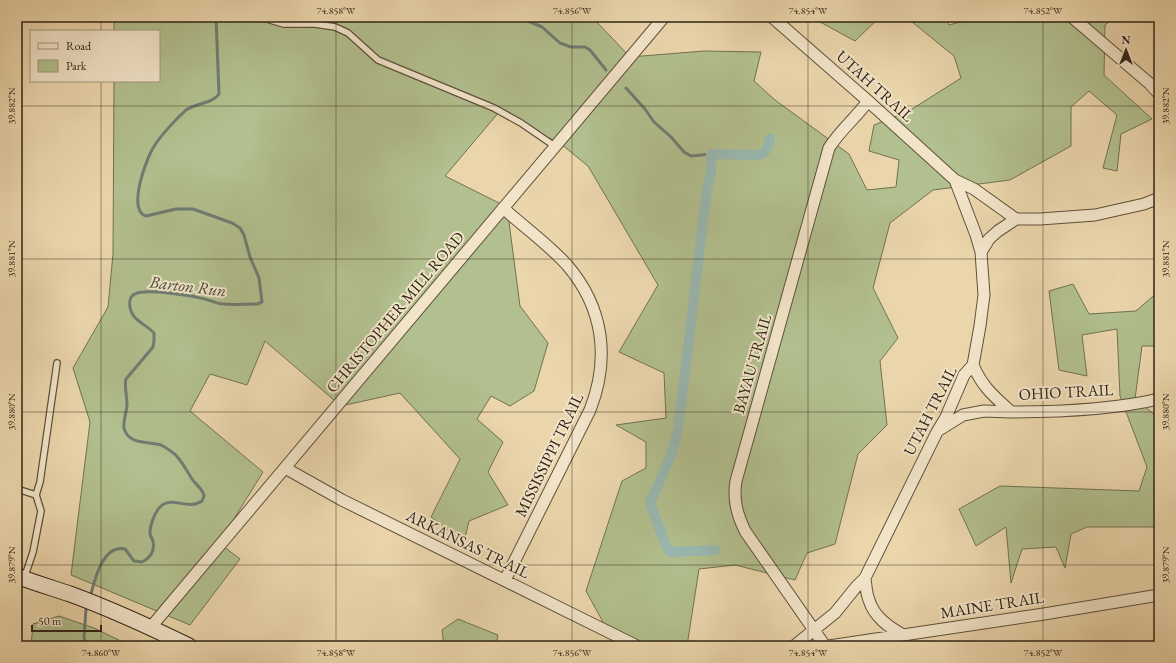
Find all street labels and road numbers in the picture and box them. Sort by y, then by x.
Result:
street label: UTAH TRAIL [832,46,919,127]
street label: CHRISTOPHER MILL ROAD [321,227,469,397]
street label: BAYAU TRAIL [728,311,776,416]
street label: UTAH TRAIL [899,362,962,459]
street label: OHIO TRAIL [1018,379,1114,405]
street label: MISSISSIPPI TRAIL [510,389,588,520]
street label: ARKANSAS TRAIL [402,505,534,583]
street label: MAINE TRAIL [939,586,1046,624]

